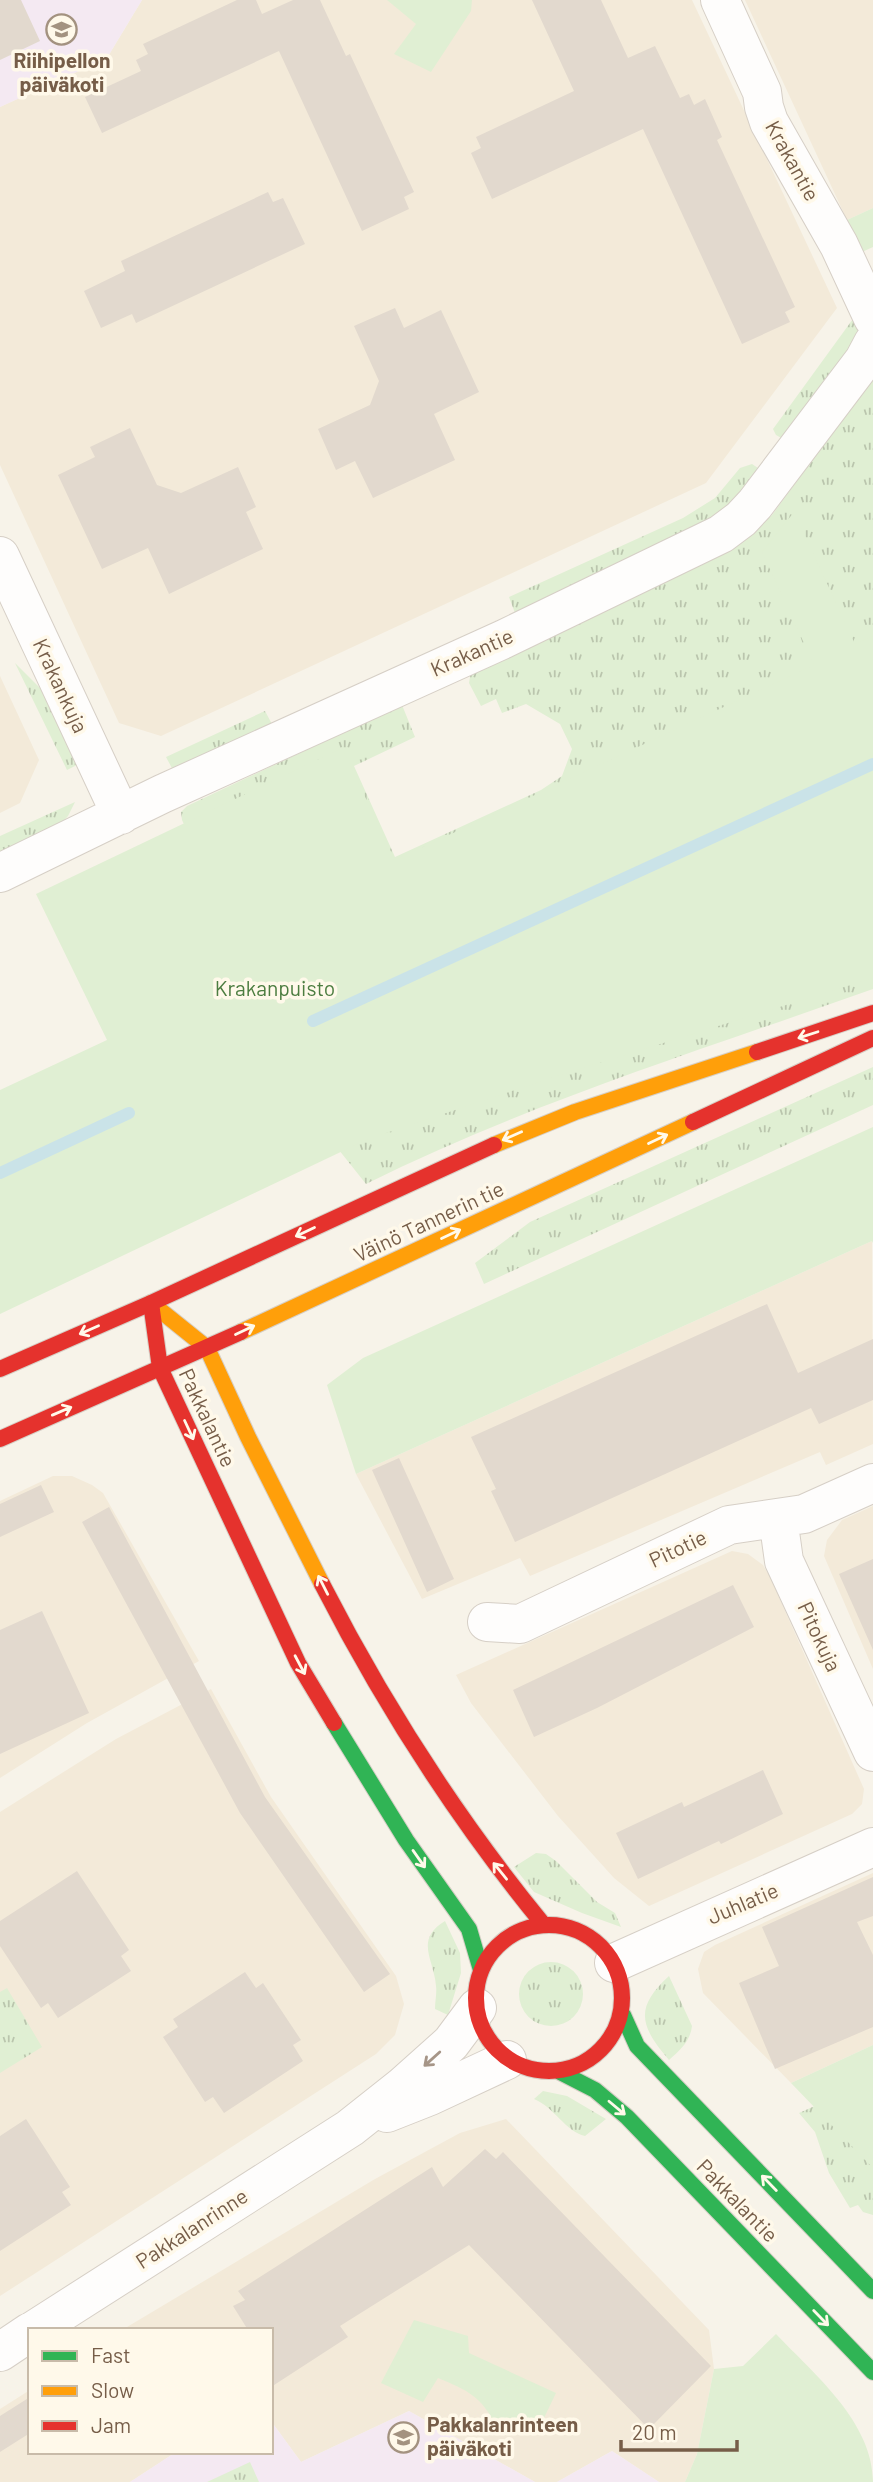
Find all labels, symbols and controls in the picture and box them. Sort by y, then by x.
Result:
school or university icon: Riihipellon päiväkoti [45,12,79,46]
place label: Riihipellon päiväkoti [13,47,111,96]
street label: Krakantie [761,116,826,205]
street label: Krakantie [426,622,517,681]
street label: Krakankuja [29,634,94,737]
park label: Krakanpuisto [215,975,335,1000]
one-way arrow [798,1029,820,1042]
one-way arrow [502,1131,523,1144]
one-way arrow [647,1131,668,1145]
street label: Väinö Tannerin tie [349,1175,507,1266]
one-way arrow [295,1225,316,1239]
one-way arrow [440,1227,461,1240]
one-way arrow [234,1323,255,1336]
one-way arrow [79,1324,100,1337]
street label: Pakkalantie [175,1364,242,1471]
one-way arrow [51,1403,72,1416]
one-way arrow [183,1419,196,1440]
street label: Pitotie [645,1523,710,1572]
one-way arrow [316,1575,330,1596]
street label: Pitokuja [793,1597,847,1675]
one-way arrow [293,1655,307,1675]
one-way arrow [412,1849,426,1868]
one-way arrow [492,1863,508,1881]
street label: Juhlatie [703,1877,782,1929]
one-way arrow [424,2051,442,2067]
one-way arrow [607,2101,625,2116]
street label: Pakkalantie [692,2153,784,2247]
one-way arrow [761,2175,778,2192]
street label: Pakkalanrinne [131,2182,252,2273]
one-way arrow [812,2309,829,2326]
legend [28,2328,273,2454]
text: Fast [91,2342,131,2367]
text: Slow [91,2377,134,2402]
scale bar [621,2408,736,2452]
place label: Pakkalanrinteen päiväkoti [427,2411,578,2460]
text: Jam [91,2412,131,2437]
text: 20 m [632,2419,677,2444]
school or university icon: Pakkalanrinteen päiväkoti [387,2420,421,2454]

